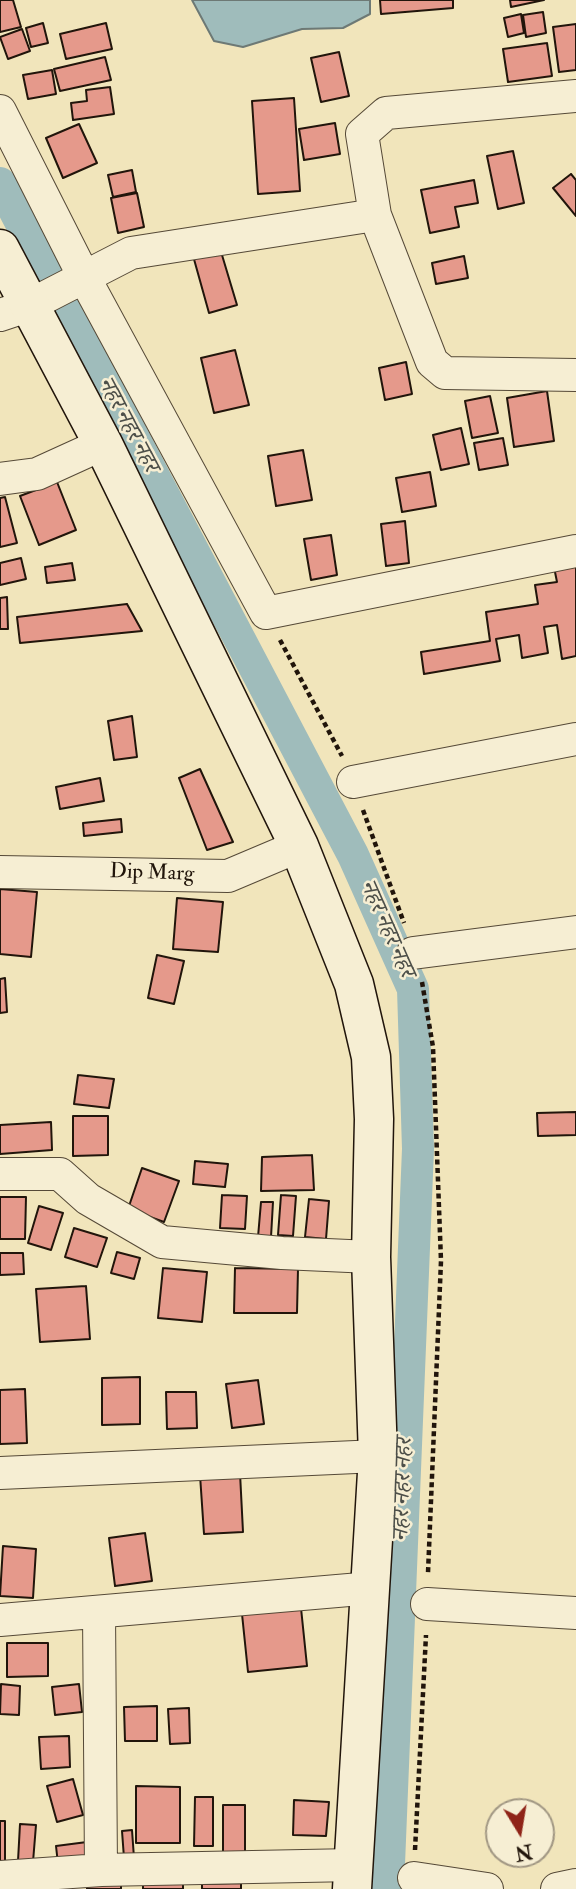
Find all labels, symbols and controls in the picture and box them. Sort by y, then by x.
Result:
water label: नहर नहर नहर [91,373,163,477]
street label: Dip Marg [109,860,195,888]
water label: नहर नहर नहर [352,876,420,982]
water label: नहर नहर नहर [388,1438,420,1542]
north arrow [485,1798,555,1868]
text: N [513,1838,534,1865]

